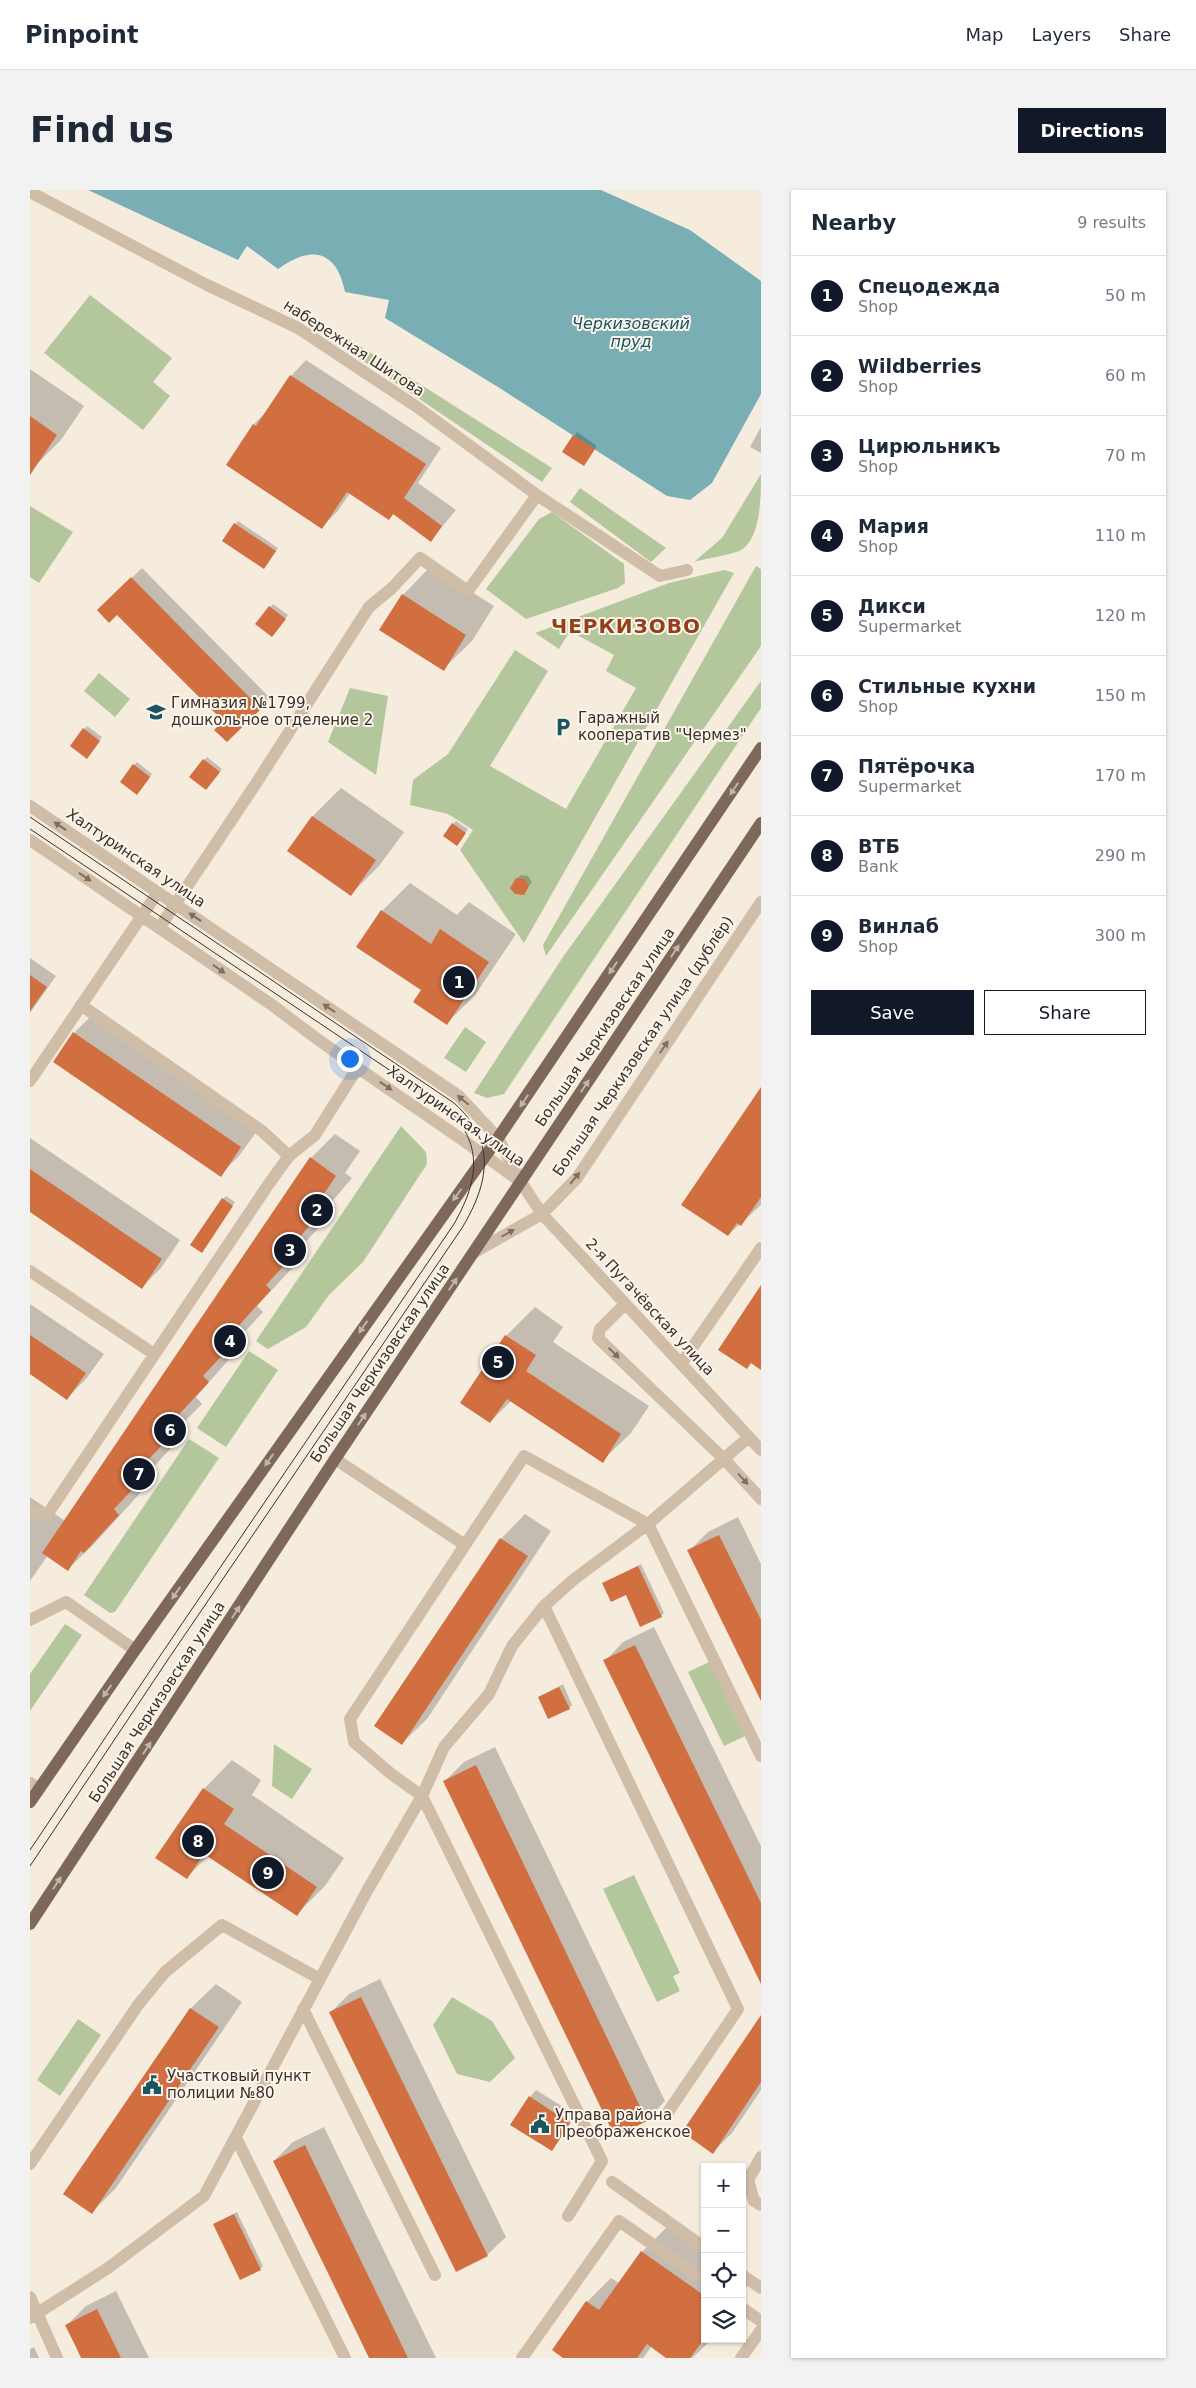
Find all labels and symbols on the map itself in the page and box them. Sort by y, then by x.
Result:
street label: набережная Шитова [280,296,428,400]
water label: Черкизовский пруд [572,314,690,351]
district label: ЧЕРКИЗОВО [551,614,701,638]
place label: Гимназия №1799, дошкольное отделение 2 [171,694,373,729]
school or university icon: Гимназия №1799, дошкольное отделение 2 [145,701,167,723]
place label: Гаражный кооператив "Чермез" [578,709,747,744]
parking icon: Гаражный кооператив "Чермез" [552,716,574,738]
one-way arrow [729,782,739,796]
street label: Халтуринская улица [63,805,209,911]
one-way arrow [53,821,67,831]
one-way arrow [78,872,92,882]
one-way arrow [188,912,201,922]
street label: Большая Черкизовская улица (дублёр) [549,913,737,1179]
street label: Большая Черкизовская улица [531,924,679,1130]
one-way arrow [670,944,680,958]
one-way arrow [608,961,618,975]
pin: 1 [443,963,475,1001]
one-way arrow [213,964,226,974]
one-way arrow [322,1003,336,1013]
one-way arrow [659,1041,669,1054]
your location [337,1046,363,1072]
street label: Халтуринская улица [384,1062,528,1170]
one-way arrow [580,1079,590,1093]
one-way arrow [379,1081,393,1090]
one-way arrow [519,1094,528,1107]
one-way arrow [457,1095,470,1106]
one-way arrow [570,1172,581,1185]
one-way arrow [452,1188,462,1202]
pin: 2 [301,1191,333,1229]
one-way arrow [501,1229,514,1238]
pin: 3 [274,1231,306,1269]
street label: 2-я Пугачёвская улица [582,1235,718,1379]
street label: Большая Черкизовская улица [306,1260,454,1466]
one-way arrow [448,1277,458,1291]
one-way arrow [358,1320,368,1334]
pin: 4 [214,1322,246,1360]
pin: 5 [482,1343,514,1381]
one-way arrow [607,1347,619,1359]
pin: 6 [154,1411,186,1449]
one-way arrow [357,1412,367,1426]
one-way arrow [264,1453,274,1467]
pin: 7 [123,1455,155,1493]
one-way arrow [737,1472,748,1485]
one-way arrow [170,1586,181,1599]
street label: Большая Черкизовская улица [85,1598,229,1806]
one-way arrow [231,1605,240,1618]
one-way arrow [102,1684,112,1697]
one-way arrow [142,1741,151,1754]
pin: 8 [182,1822,214,1860]
pin: 9 [252,1854,284,1892]
one-way arrow [52,1877,62,1890]
place label: Участковый пункт полиции №80 [167,2067,311,2102]
public building icon: Участковый пункт полиции №80 [141,2074,163,2096]
place label: Управа района Преображенское [555,2106,690,2141]
public building icon: Управа района Преображенское [529,2113,551,2135]

